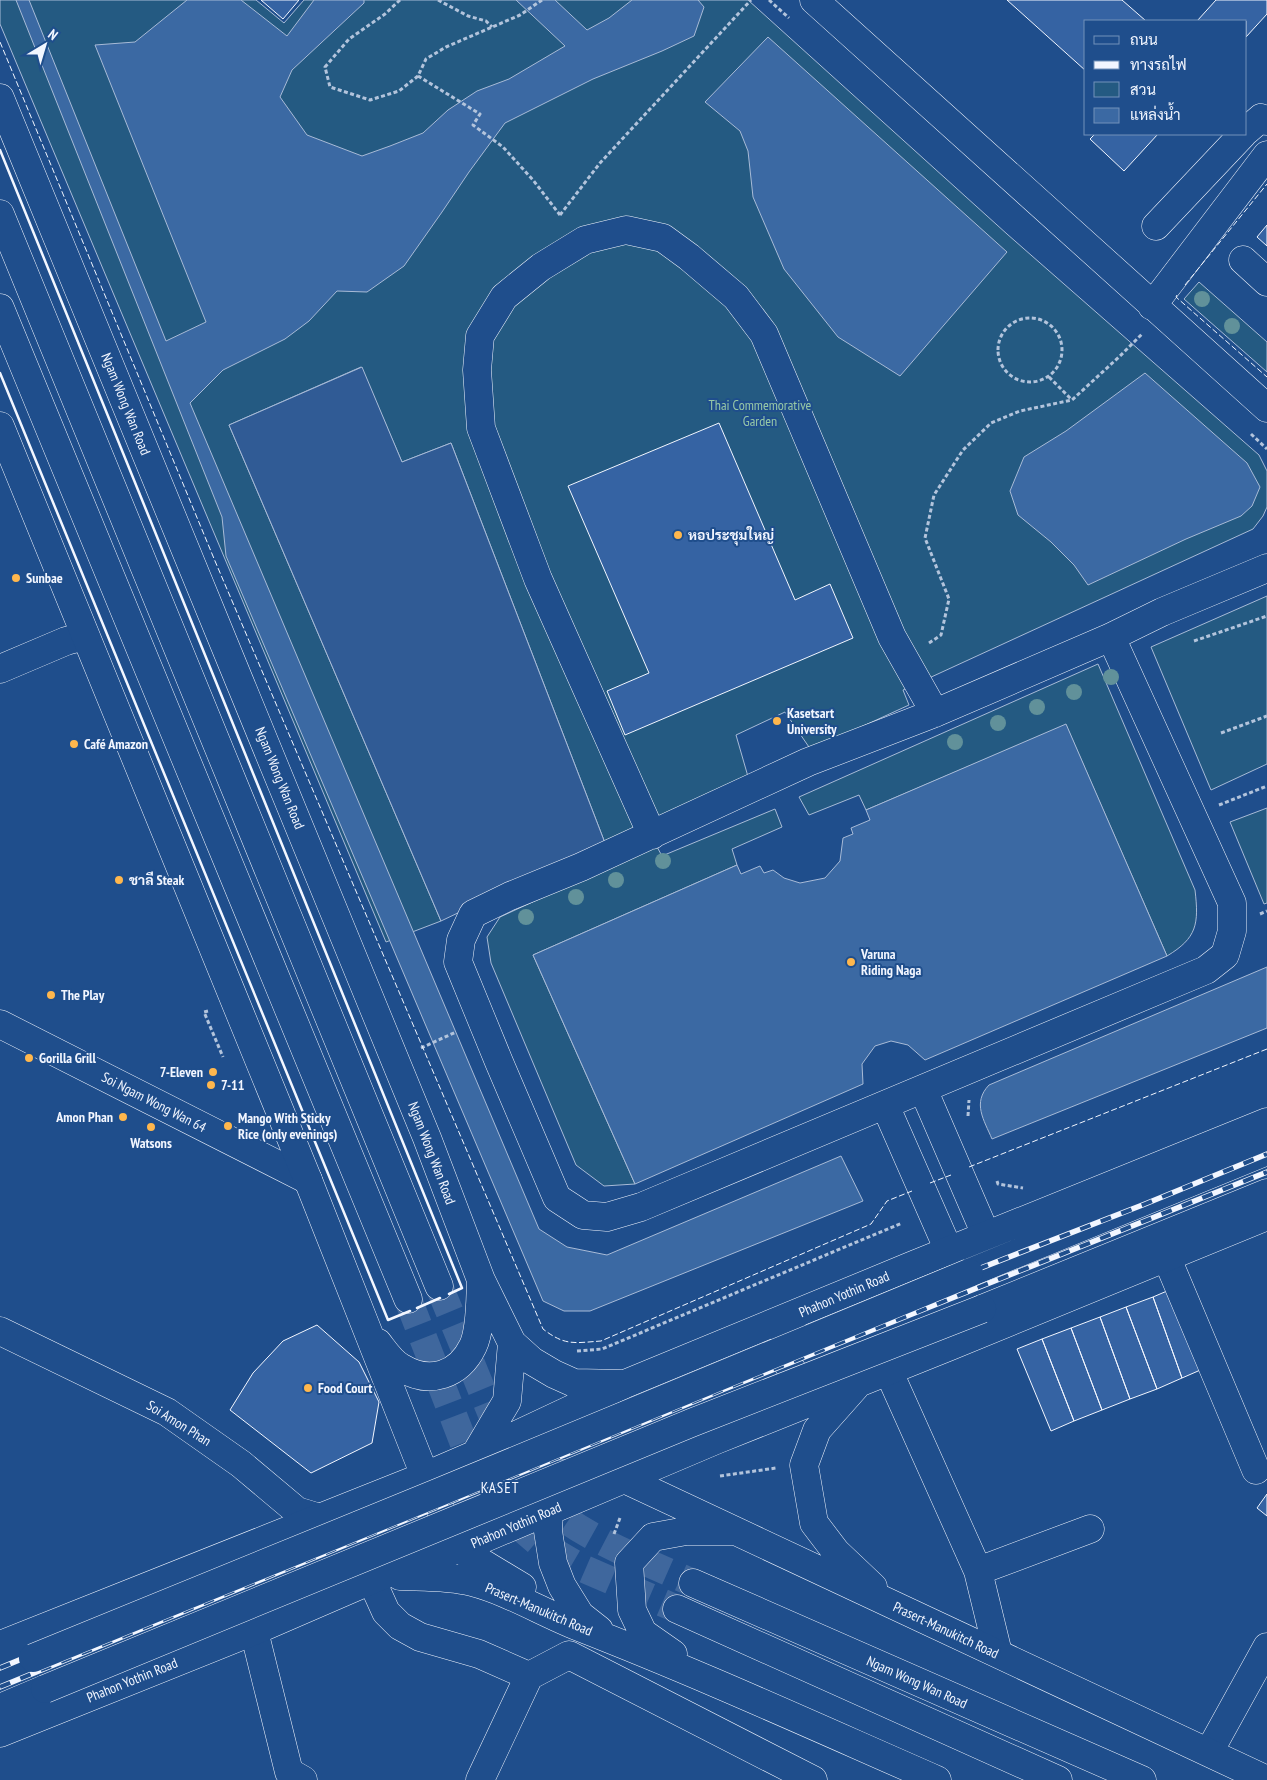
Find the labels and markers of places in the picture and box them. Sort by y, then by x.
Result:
place label: หอประชุมใหญ่ [688,526,774,546]
marker: หอประชุมใหญ่ [672,529,684,541]
place label: Sunbae [26,569,63,587]
marker: Sunbae [10,572,22,584]
place label: Kasetsart University [787,704,837,738]
marker: Kasetsart University [771,715,783,727]
place label: Café Amazon [84,735,148,753]
marker: Café Amazon [68,738,80,750]
place label: ชาลี Steak [129,871,185,889]
marker: ชาลี Steak [113,874,125,886]
place label: Varuna Riding Naga [860,945,921,979]
marker: Varuna Riding Naga [845,956,857,968]
place label: The Play [61,986,105,1004]
marker: The Play [45,989,57,1001]
place label: Gorilla Grill [39,1049,96,1067]
marker: Gorilla Grill [23,1052,35,1064]
place label: 7-Eleven [160,1063,203,1081]
marker: 7-Eleven [207,1066,219,1078]
place label: 7-11 [221,1076,245,1094]
marker: 7-11 [205,1079,217,1091]
place label: Amon Phan [55,1108,113,1126]
place label: Mango With Sticky Rice (only evenings) [238,1109,338,1143]
marker: Amon Phan [117,1111,129,1123]
marker: Mango With Sticky Rice (only evenings) [222,1120,234,1132]
marker: Watsons [145,1121,157,1133]
place label: Watsons [129,1134,172,1152]
place label: Food Court [318,1379,372,1397]
marker: Food Court [302,1382,314,1394]

